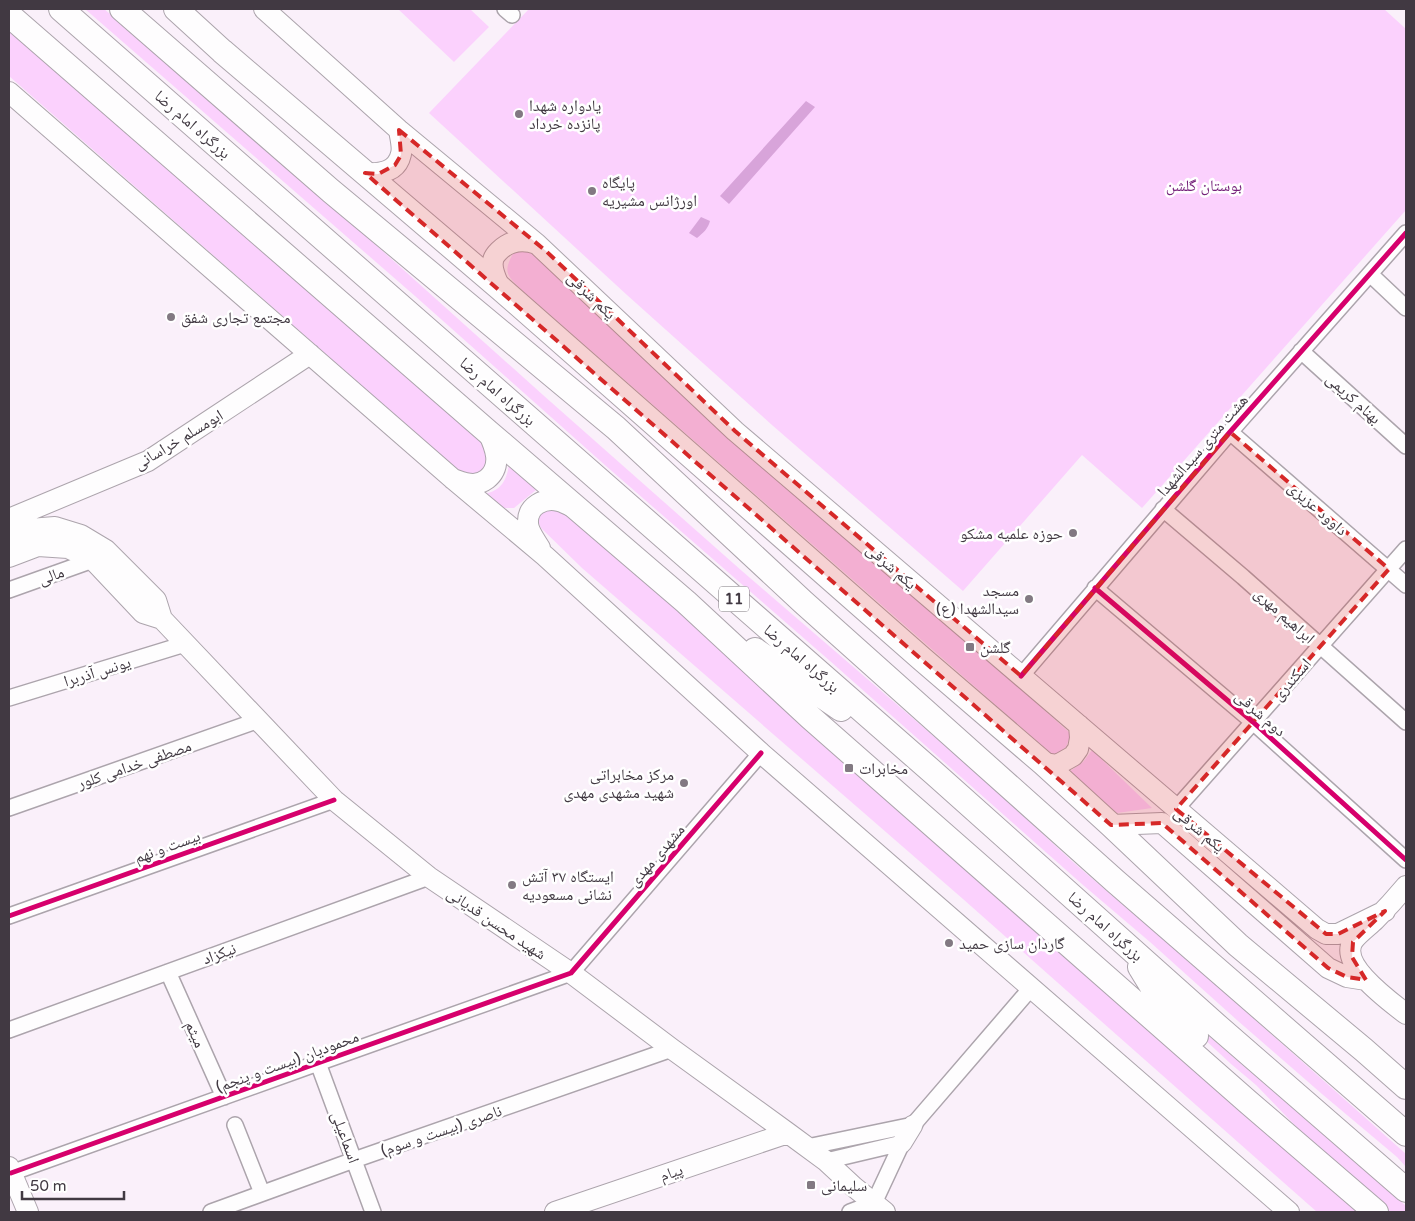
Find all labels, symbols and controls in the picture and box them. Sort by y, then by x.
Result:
street label: بزرگراه امام رضا [150,86,235,163]
place label: یادواره شهدا پانزده خرداد [529,96,601,134]
marker: یادواره شهدا پانزده خرداد [513,108,525,120]
place label: پایگاه اورژانس مشیریه [602,173,697,211]
park label: بوستان گلشن [1166,176,1242,196]
marker: پایگاه اورژانس مشیریه [586,185,598,197]
street label: یکم شرقی [563,268,620,324]
place label: مجتمع تجاری شفق [181,308,291,328]
marker: مجتمع تجاری شفق [165,311,177,323]
street label: بزرگراه امام رضا [455,353,540,430]
street label: بهنام کریمی [1322,369,1385,429]
street label: هشت متری سیدالشهدا [1153,391,1253,501]
street label: ابومسلم خراسانی [130,405,227,474]
street label: داوود عزیزی [1283,477,1351,540]
place label: حوزه علمیه مشکو [960,524,1063,544]
marker: حوزه علمیه مشکو [1067,527,1079,539]
street label: یکم شرقی [862,539,921,594]
street label: مالی [36,562,67,590]
place label: مسجد سیدالشهدا (ع) [936,581,1019,619]
street label: ابراهیم مهری [1250,583,1319,648]
road number: 11 [719,586,749,612]
marker: مسجد سیدالشهدا (ع) [1023,593,1035,605]
street label: بزرگراه امام رضا [759,620,844,697]
place label: گلشن [980,638,1011,658]
marker: گلشن [964,641,976,653]
street label: یونس آذربرا [61,652,133,692]
street label: اسکندری [1268,654,1316,705]
street label: دوم شرقی [1231,686,1290,741]
street label: مصطفی خدامی کلور [74,736,194,794]
place label: مخابرات [859,759,908,779]
marker: مخابرات [843,762,855,774]
place label: مرکز مخابراتی شهید مشهدی مهدی [563,765,674,803]
marker: مرکز مخابراتی شهید مشهدی مهدی [678,777,690,789]
street label: یکم شرقی [1170,803,1229,857]
street label: مشهدی مهدی [624,820,689,891]
street label: بیست و نهم [132,826,203,868]
place label: ایستگاه ۳۷ آتش نشانی مسعودیه [522,867,614,905]
marker: ایستگاه ۳۷ آتش نشانی مسعودیه [506,879,518,891]
street label: شهید محسن قدیانی [443,883,550,964]
street label: بزرگراه امام رضا [1063,888,1147,966]
place label: گاردان سازی حمید [959,934,1065,954]
marker: گاردان سازی حمید [943,937,955,949]
street label: نیکزاد [200,939,239,969]
street label: میثم [180,1018,210,1051]
street label: محمودیان (بیست و پنجم) [213,1027,362,1097]
street label: ناصری (بیست و سوم) [378,1101,505,1161]
street label: اسماعیلی [326,1109,364,1166]
street label: پیام [657,1160,686,1186]
scale bar [22,1168,125,1200]
place label: سلیمانی [821,1176,867,1196]
text: 50 m [30,1177,67,1195]
marker: سلیمانی [805,1179,817,1191]

